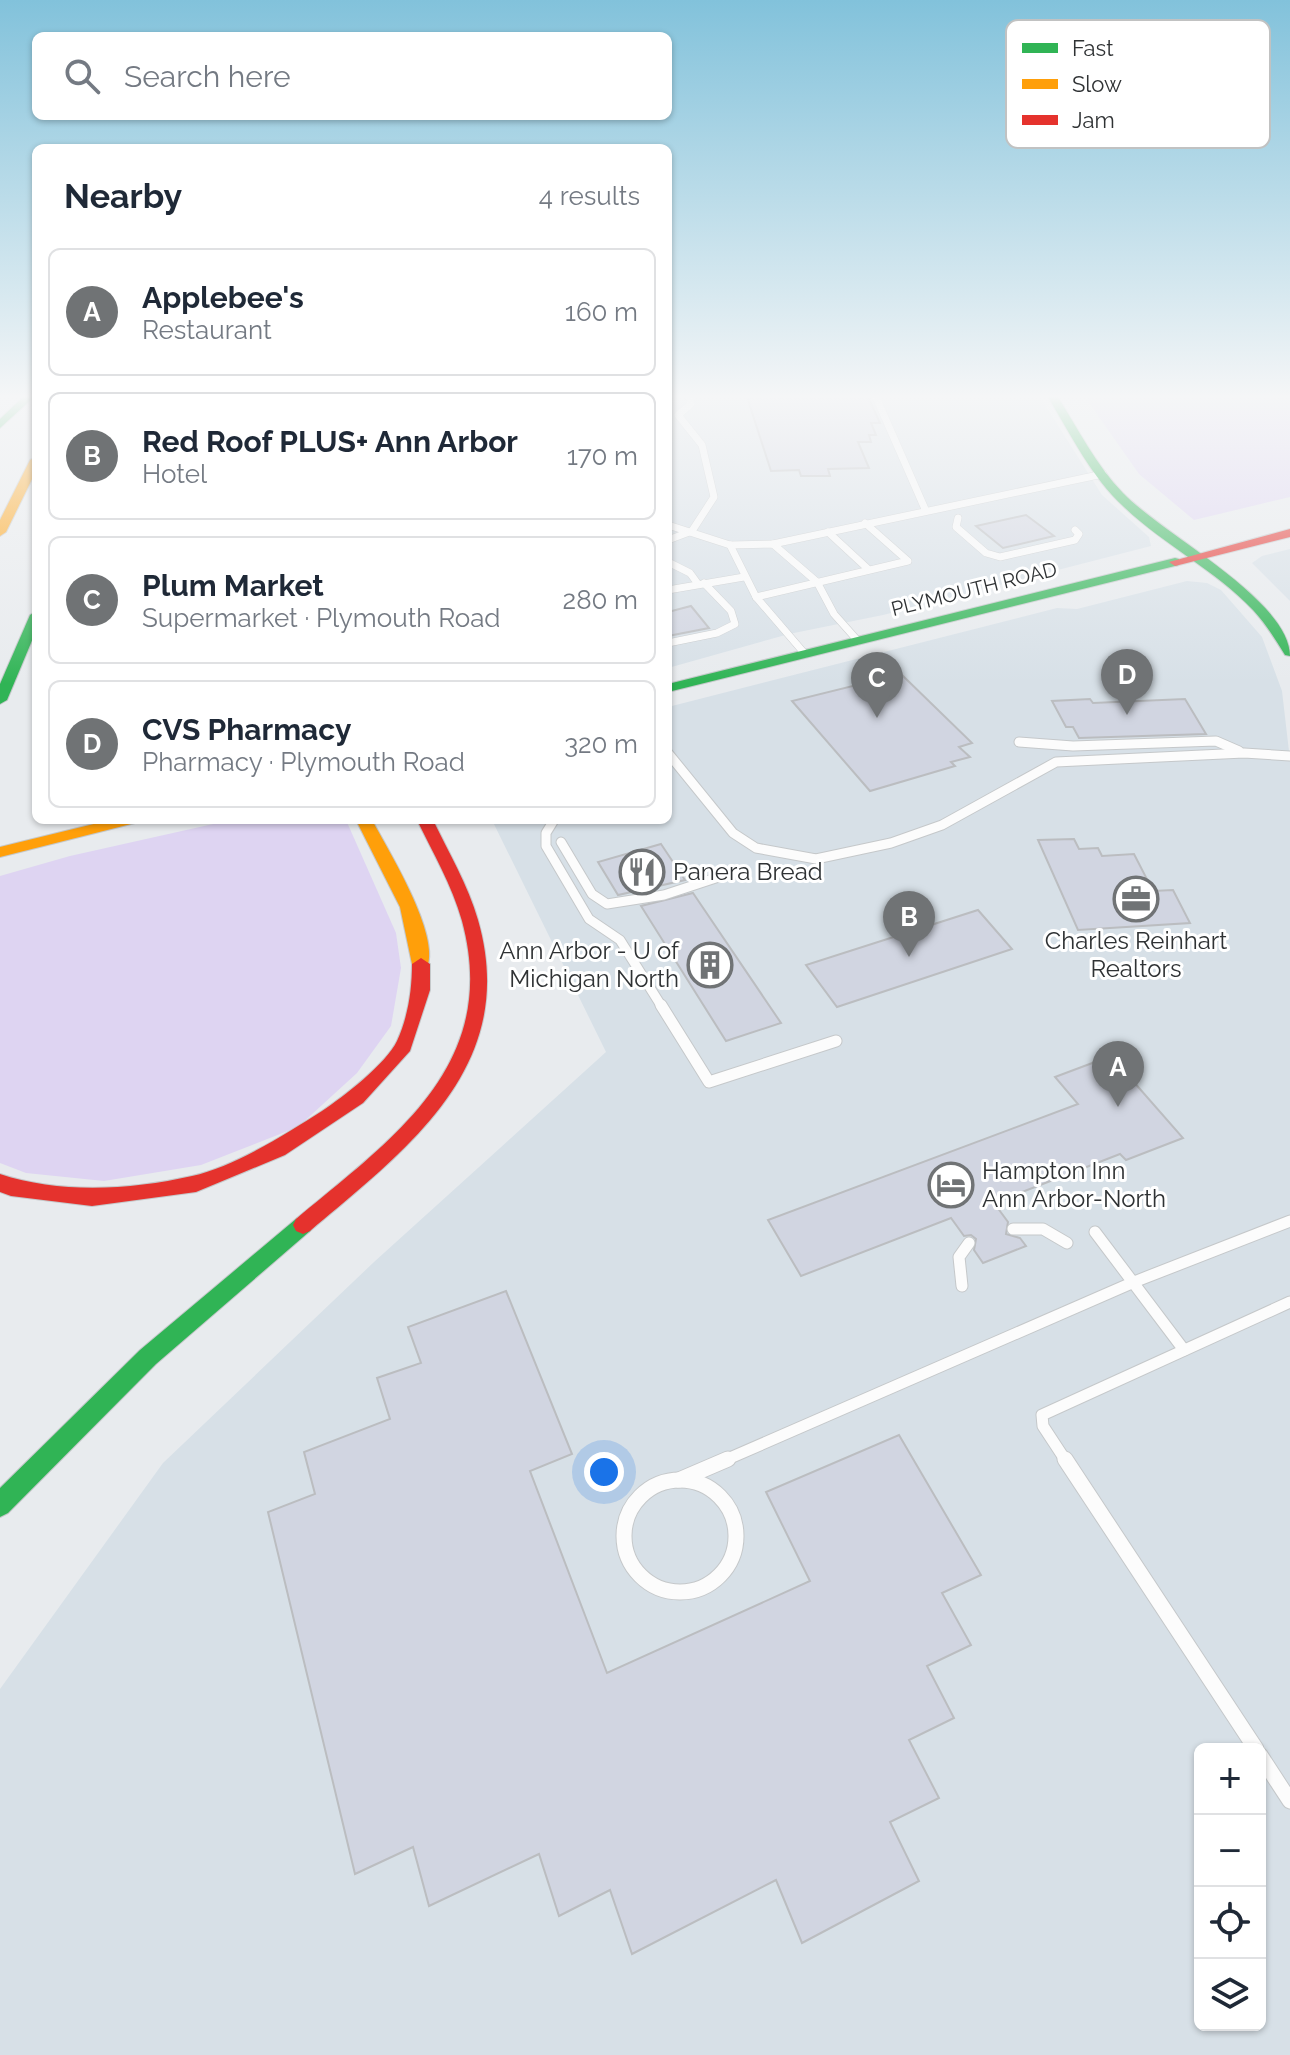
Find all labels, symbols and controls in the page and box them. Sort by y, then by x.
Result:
legend [1006,20,1270,148]
search box [32,32,672,120]
text: Fast [1072,35,1114,61]
icon: search [60,54,104,98]
text: Search here [124,59,291,94]
text: Slow [1072,71,1122,97]
text: Jam [1072,107,1115,133]
text: Nearby [64,176,182,216]
text: 4 results [539,181,640,211]
text: Applebee's [142,280,304,315]
text: A [83,297,101,327]
text: 160 m [565,297,638,327]
text: Restaurant [142,315,272,345]
text: Red Roof PLUS+ Ann Arbor [142,424,518,459]
text: B [83,441,101,471]
text: 170 m [567,441,638,471]
text: Hotel [142,459,207,489]
street label: PLYMOUTH ROAD [889,557,1059,621]
text: Plum Market [142,568,324,603]
text: C [83,585,101,615]
text: 280 m [563,585,638,615]
text: Supermarket · Plymouth Road [142,603,501,633]
pin: D [1101,649,1153,715]
pin: C [851,652,903,718]
text: CVS Pharmacy [142,712,351,747]
text: D [83,729,101,759]
text: 320 m [564,729,638,759]
text: Pharmacy · Plymouth Road [142,747,465,777]
restaurant icon: Panera Bread [618,848,666,896]
place label: Panera Bread [673,857,823,886]
office icon: Charles Reinhart Realtors [1112,875,1160,923]
pin: B [883,891,935,957]
place label: Charles Reinhart Realtors [1045,926,1227,983]
place label: Ann Arbor - U of Michigan North [499,936,680,993]
building icon: Ann Arbor - U of Michigan North [686,941,734,989]
pin: A [1092,1041,1144,1107]
place label: Hampton Inn Ann Arbor-North [982,1156,1166,1213]
hotel icon: Hampton Inn Ann Arbor-North [927,1161,975,1209]
your location [584,1452,624,1492]
map controls [1194,1743,1266,2031]
button: + [1194,1743,1266,1815]
button: − [1194,1815,1266,1887]
button: locate [1194,1887,1266,1959]
button: layers [1194,1959,1266,2031]

